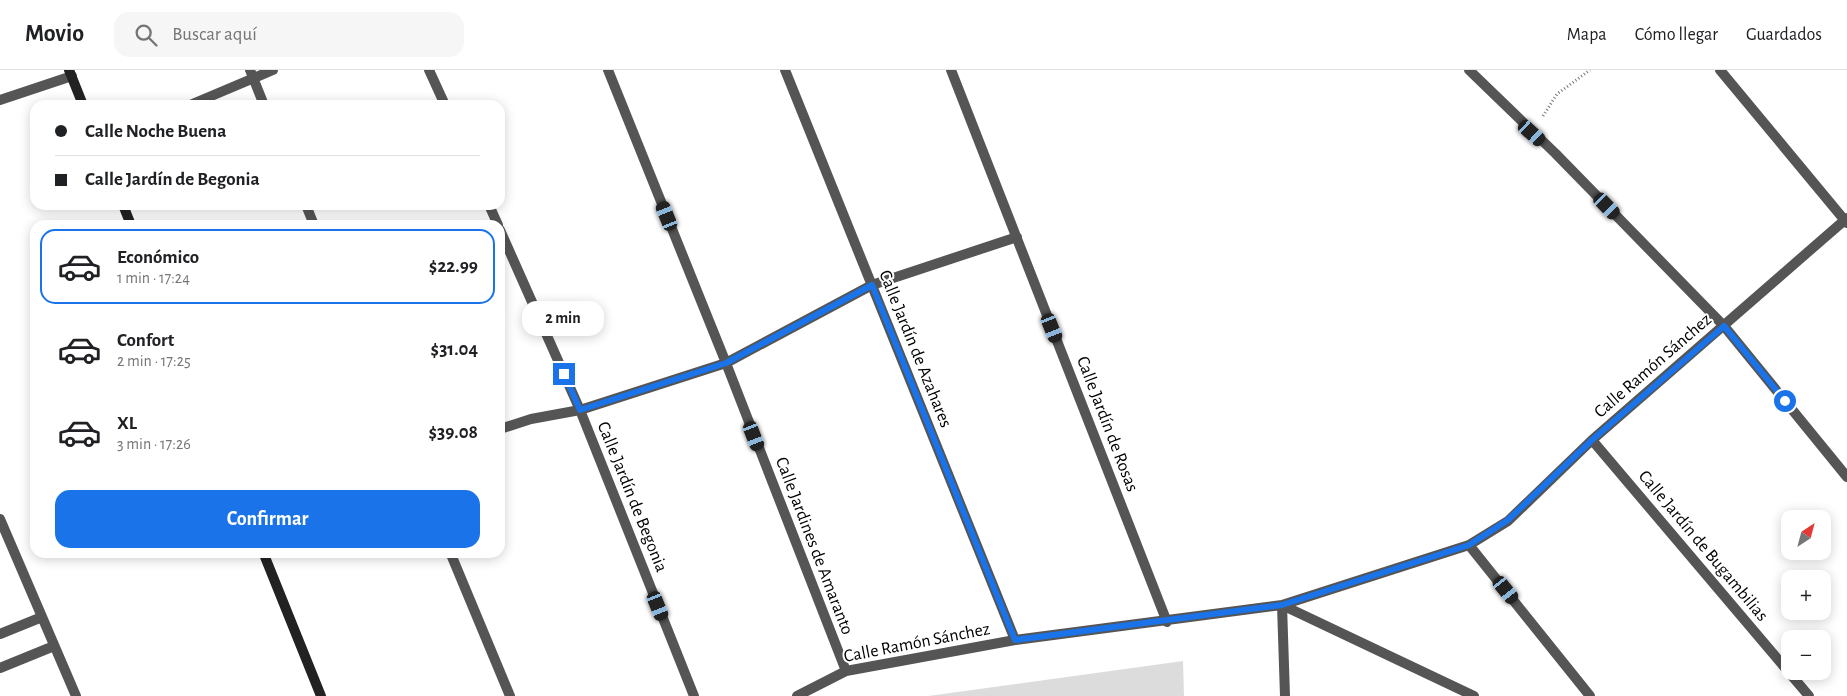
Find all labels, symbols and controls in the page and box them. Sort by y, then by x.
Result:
search box [114,12,464,57]
icon: search [132,21,160,49]
text: Movio [25,22,84,46]
text: Buscar aquí [172,25,257,44]
text: Mapa [1567,26,1607,44]
text: Cómo llegar [1635,26,1718,44]
text: Guardados [1746,26,1822,44]
car [1515,117,1548,149]
text: Calle Noche Buena [85,122,226,141]
text: Calle Jardín de Begonia [85,170,260,189]
car [1591,190,1622,222]
car [654,199,679,233]
icon: car [57,244,102,289]
text: Económico [117,248,199,267]
text: $22.99 [429,257,478,276]
street label: Calle Jardín de Azahares [875,268,955,430]
text: 1 min · 17:24 [117,270,190,286]
callout: 2 min [523,302,605,336]
text: 2 min [545,310,581,326]
car [1039,311,1064,345]
street label: Calle Ramón Sánchez [1591,311,1715,421]
icon: car [57,327,102,372]
text: Confort [117,331,174,350]
text: $31.04 [431,340,478,359]
text: 2 min · 17:25 [117,353,191,369]
street label: Calle Jardín de Rosas [1073,354,1141,494]
route end [553,363,575,385]
route start [1774,390,1796,412]
icon: car [57,410,102,455]
text: XL [117,414,137,433]
street label: Calle Jardín de Begonia [594,419,670,575]
car [741,419,766,453]
text: $39.08 [428,423,478,442]
text: 3 min · 17:26 [117,436,191,452]
street label: Calle Jardines de Amaranto [772,455,856,637]
street label: Calle Jardín de Bugambilias [1635,467,1771,625]
button: Confirmar [55,490,480,548]
north arrow [1781,510,1831,560]
map controls [1781,510,1831,680]
button: + [1781,570,1831,620]
car [1490,574,1521,606]
car [645,589,670,623]
street label: Calle Ramón Sánchez [842,620,992,666]
button: − [1781,630,1831,680]

